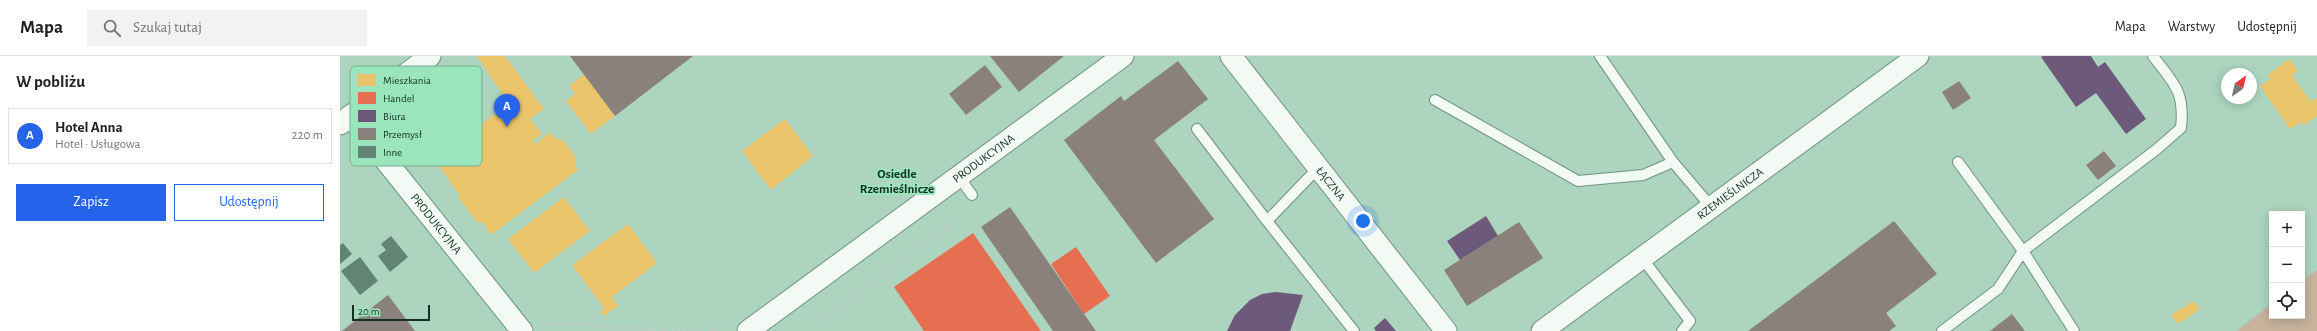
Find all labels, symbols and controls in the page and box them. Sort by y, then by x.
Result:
search box [87,10,367,46]
icon: search [101,17,123,39]
text: Mapa [20,18,63,37]
text: Szukaj tutaj [133,20,202,35]
text: Mapa [2115,20,2146,34]
text: Warstwy [2168,20,2215,34]
text: Udostępnij [2237,20,2297,34]
legend [350,66,482,166]
north arrow [2221,68,2257,104]
text: W pobliżu [16,73,85,90]
text: Mieszkania [383,75,431,86]
text: Handel [383,93,414,104]
pin: A [494,94,520,127]
text: Biura [383,111,406,122]
text: Hotel Anna [55,120,123,135]
text: A [26,129,34,142]
text: 220 m [292,129,323,142]
text: Przemysł [383,129,422,140]
street label: PRODUKCYJNA [950,132,1017,185]
text: Hotel · Usługowa [55,138,141,151]
text: Inne [383,147,402,158]
street label: ŁĄCZNA [1314,164,1348,203]
street label: RZEMIEŚLNICZA [1695,165,1765,222]
district label: Osiedle Rzemieślnicze [860,168,934,196]
button: Zapisz [16,184,166,221]
button: Udostępnij [174,184,324,221]
street label: PRODUKCYJNA [409,191,464,256]
your location [1353,211,1373,231]
map controls [2269,211,2305,319]
button: + [2269,211,2305,247]
button: − [2269,247,2305,283]
button: locate [2269,283,2305,319]
scale bar [352,303,430,322]
text: 20 m [358,306,379,317]

